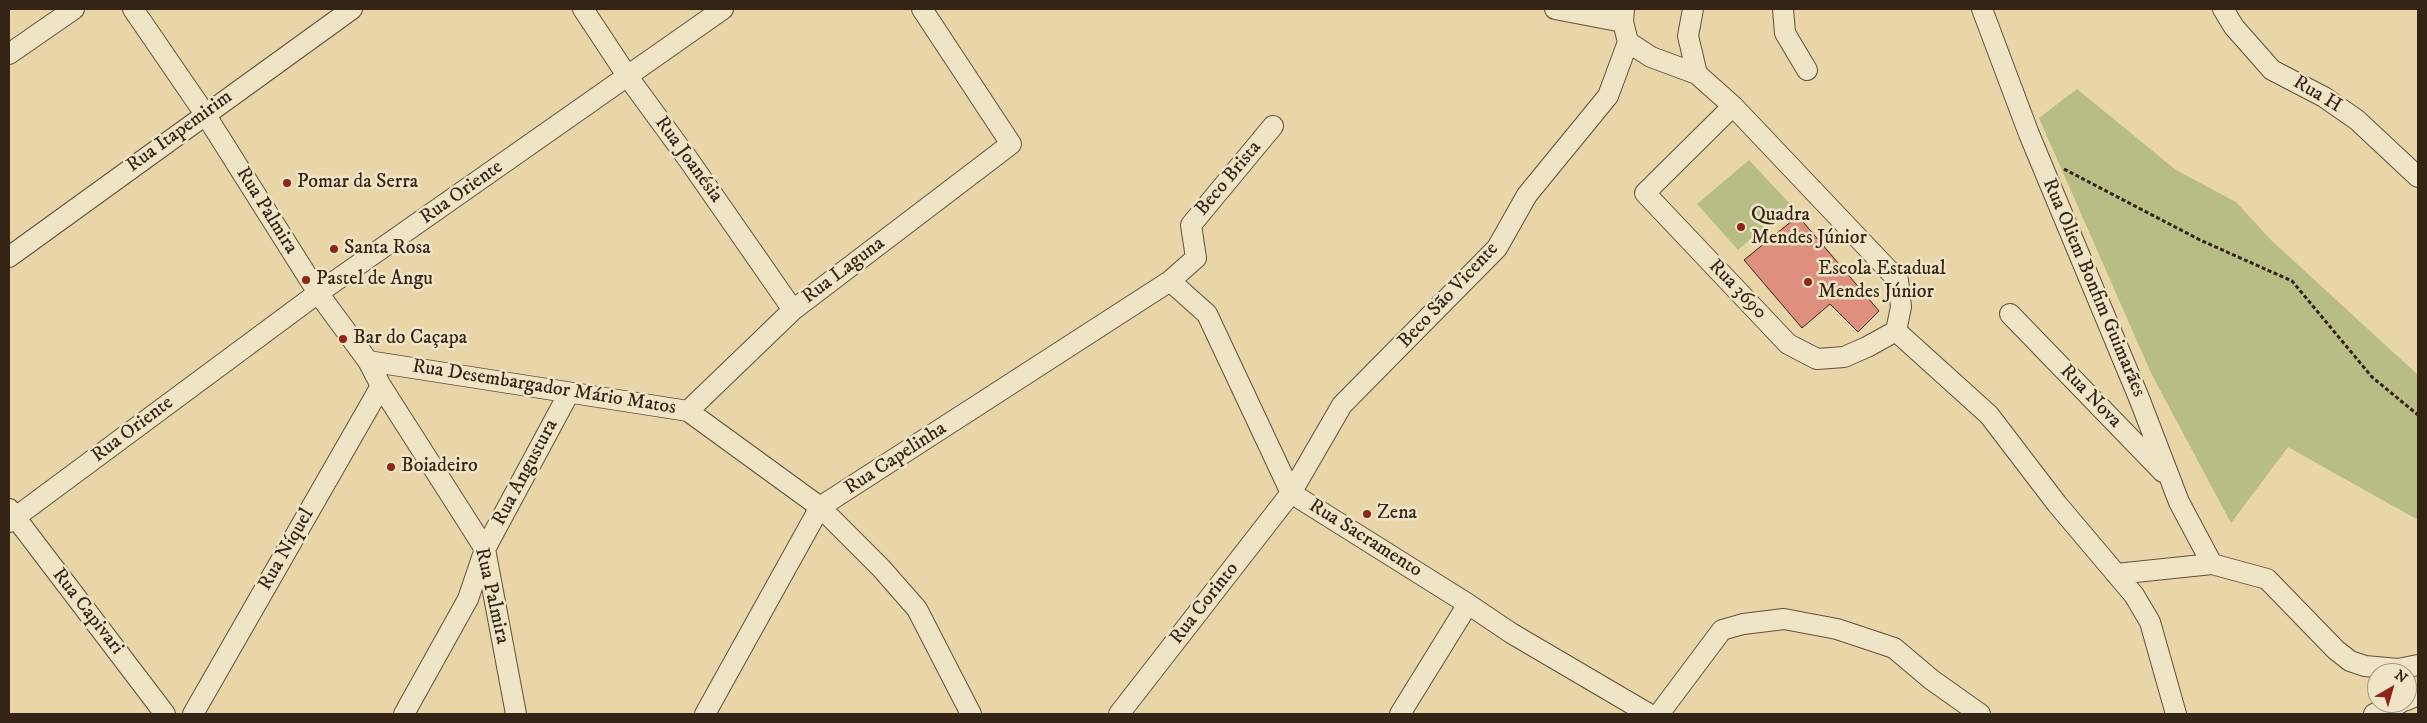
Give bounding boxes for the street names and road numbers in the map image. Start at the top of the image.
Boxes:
street label: Rua H [2288,71,2346,119]
street label: Rua Itapemirim [123,86,237,178]
street label: Rua Joanésia [649,112,727,208]
street label: Beco Brista [1191,137,1267,221]
street label: Rua Oriente [416,156,508,230]
street label: Rua Palmira [230,163,302,259]
street label: Rua Oliem Bonfim Guimarães [2036,175,2150,401]
street label: Rua Laguna [798,232,890,310]
street label: Beco São Vicente [1394,238,1504,354]
street label: Rua 3690 [1703,255,1771,325]
street label: Rua Desembargador Mário Matos [410,355,678,421]
street label: Rua Nova [2054,360,2126,434]
street label: Rua Oriente [88,392,178,468]
street label: Rua Angustura [488,416,564,530]
street label: Rua Capelinha [841,417,951,501]
street label: Rua Sacramento [1304,495,1426,583]
street label: Rua Níquel [254,505,320,595]
street label: Rua Palmira [468,546,514,646]
street label: Rua Corinto [1165,558,1245,650]
street label: Rua Capivari [46,564,128,660]

